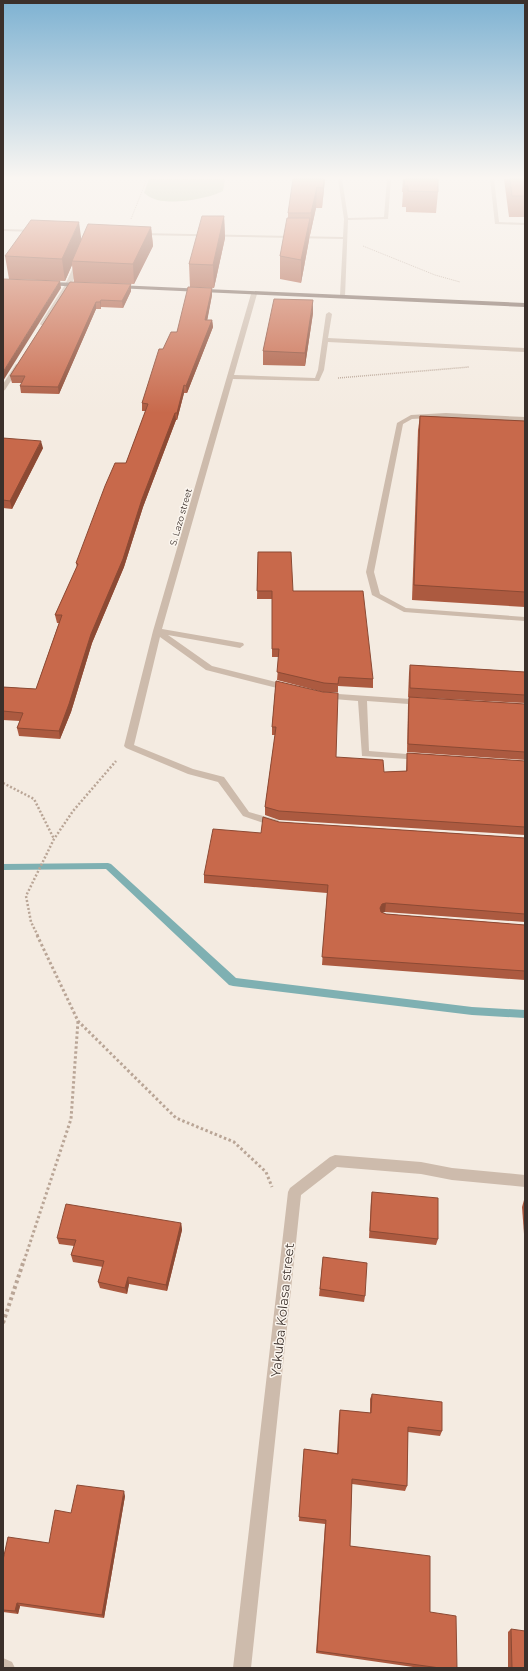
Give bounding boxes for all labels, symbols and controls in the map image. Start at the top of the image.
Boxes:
street label: S. Lazo street [167,487,194,547]
street label: Yakuba Kolasa street [267,1242,297,1378]

